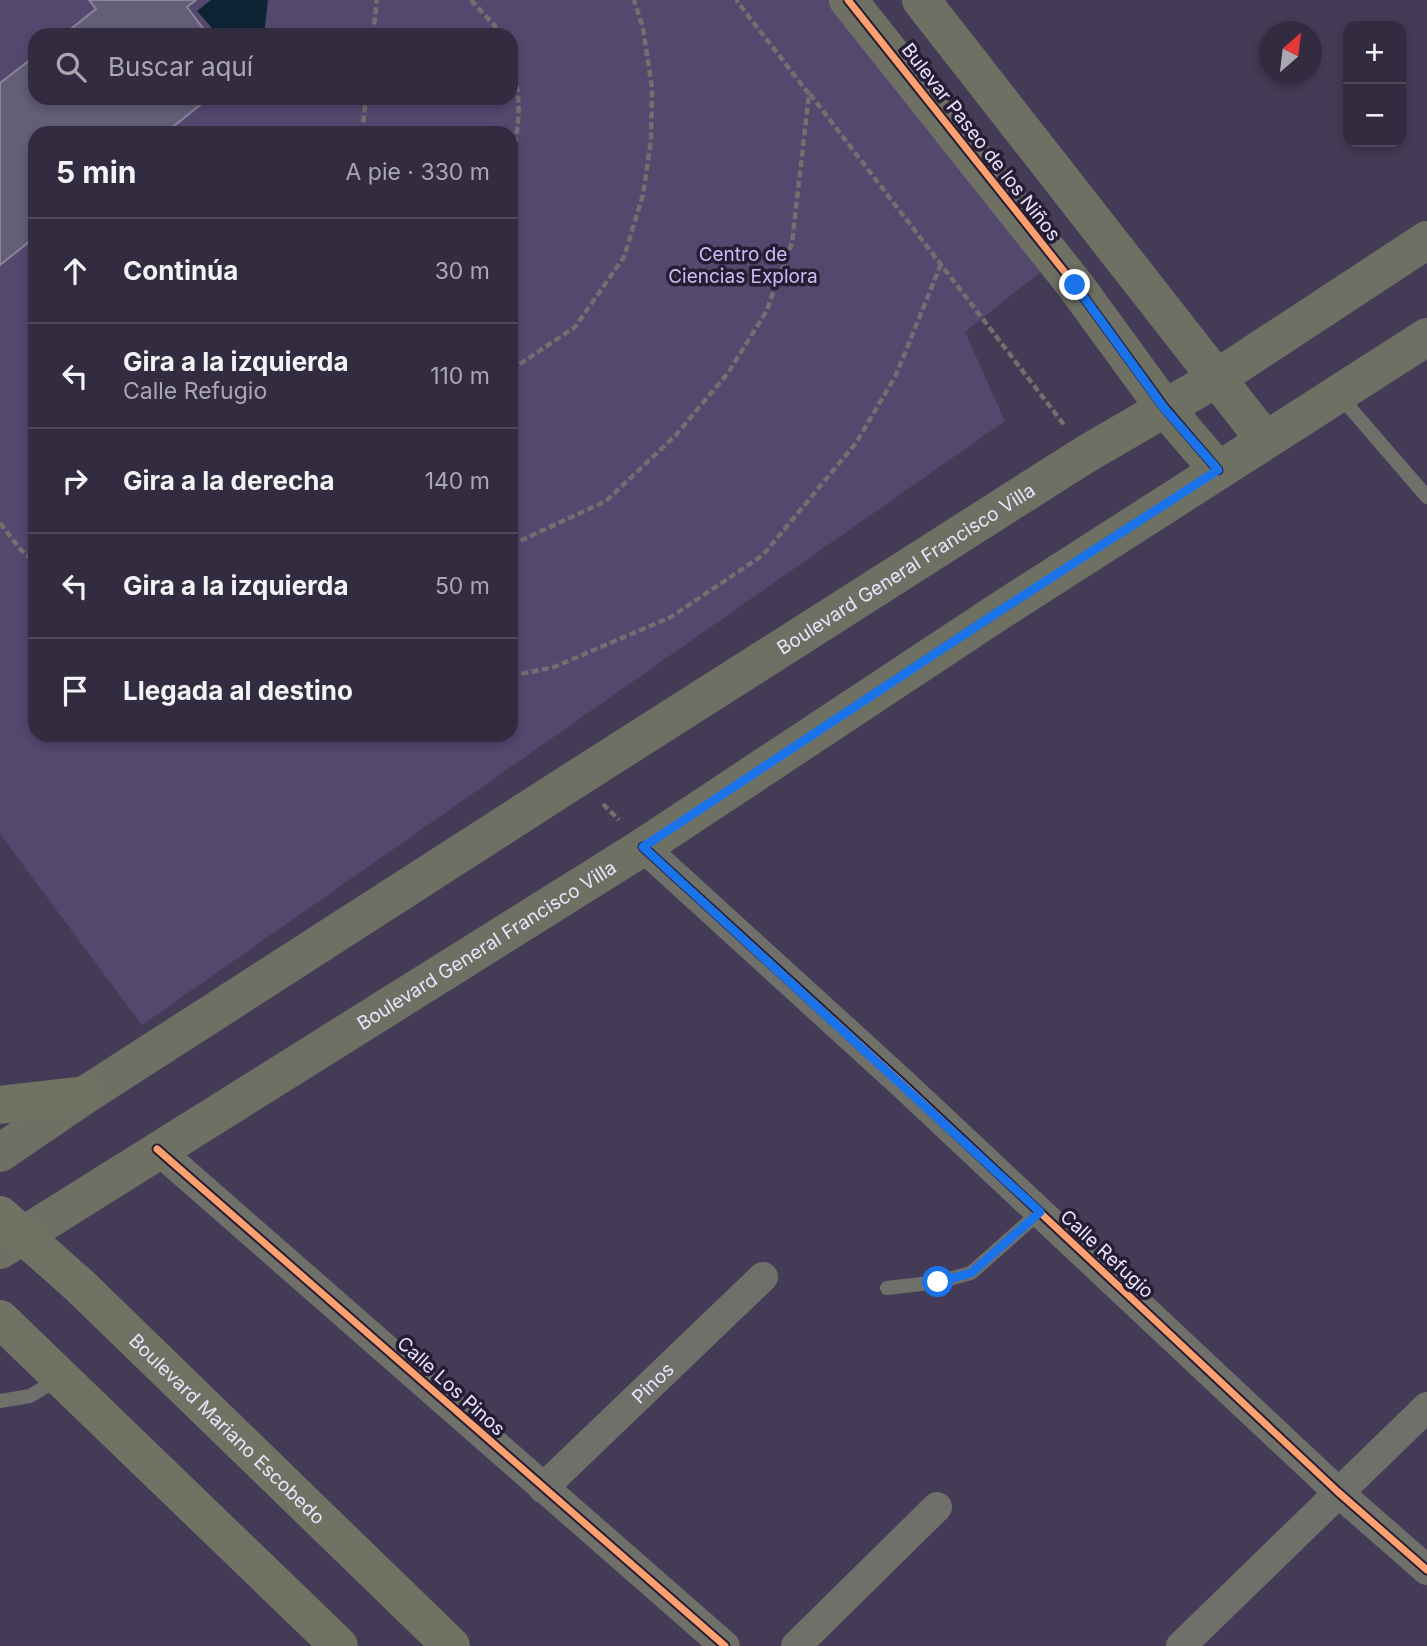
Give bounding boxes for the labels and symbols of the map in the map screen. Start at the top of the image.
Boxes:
north arrow [1259,21,1322,84]
street label: Bulevar Paseo de los Niños [897,39,1065,245]
park label: Centro de Ciencias Explora [668,243,818,288]
route end [1059,269,1090,300]
street label: Boulevard General Francisco Villa [773,478,1039,659]
street label: Boulevard General Francisco Villa [353,855,620,1035]
street label: Calle Refugio [1056,1205,1158,1303]
route start [922,1266,953,1297]
street label: Boulevard Mariano Escobedo [125,1329,330,1529]
street label: Calle Los Pinos [392,1332,510,1440]
street label: Pinos [627,1357,678,1408]

